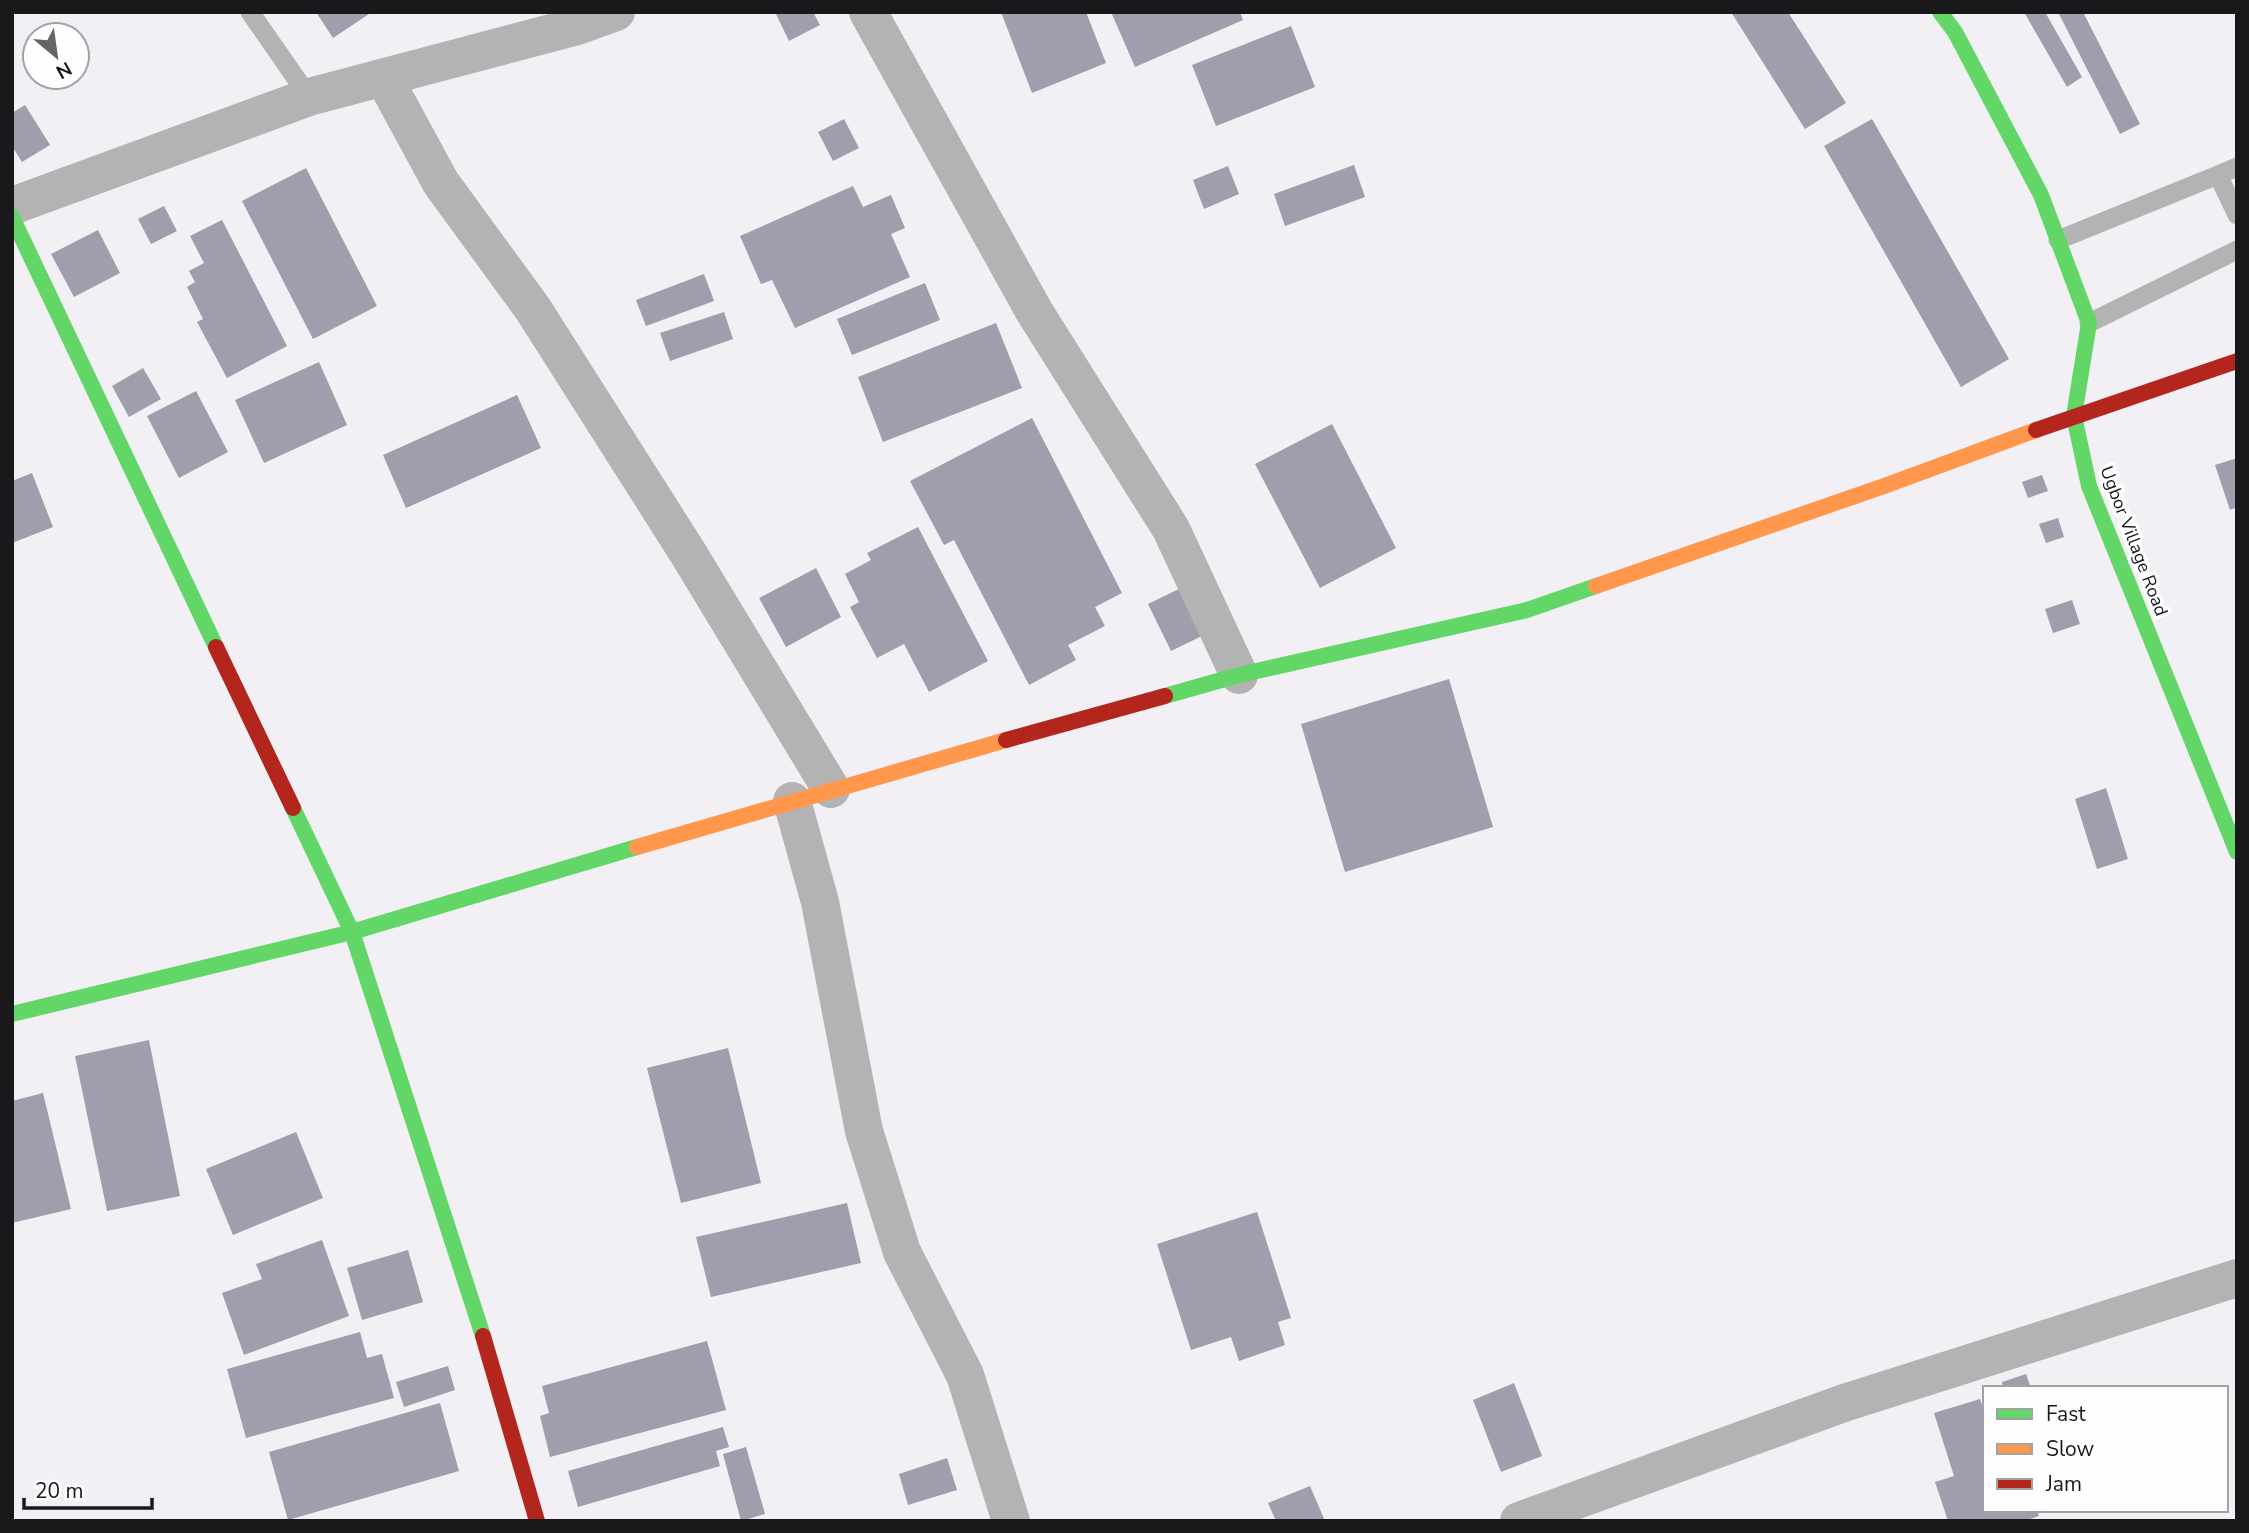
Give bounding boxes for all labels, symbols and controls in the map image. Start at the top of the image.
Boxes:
north arrow [21,21,91,91]
text: N [51,55,76,85]
street label: Ugbor Village Road [2094,463,2174,619]
legend [1983,1386,2228,1512]
text: Fast [2046,1400,2086,1428]
text: Slow [2046,1435,2095,1463]
scale bar [24,1466,152,1510]
text: Jam [2045,1470,2082,1498]
text: 20 m [35,1477,84,1505]

